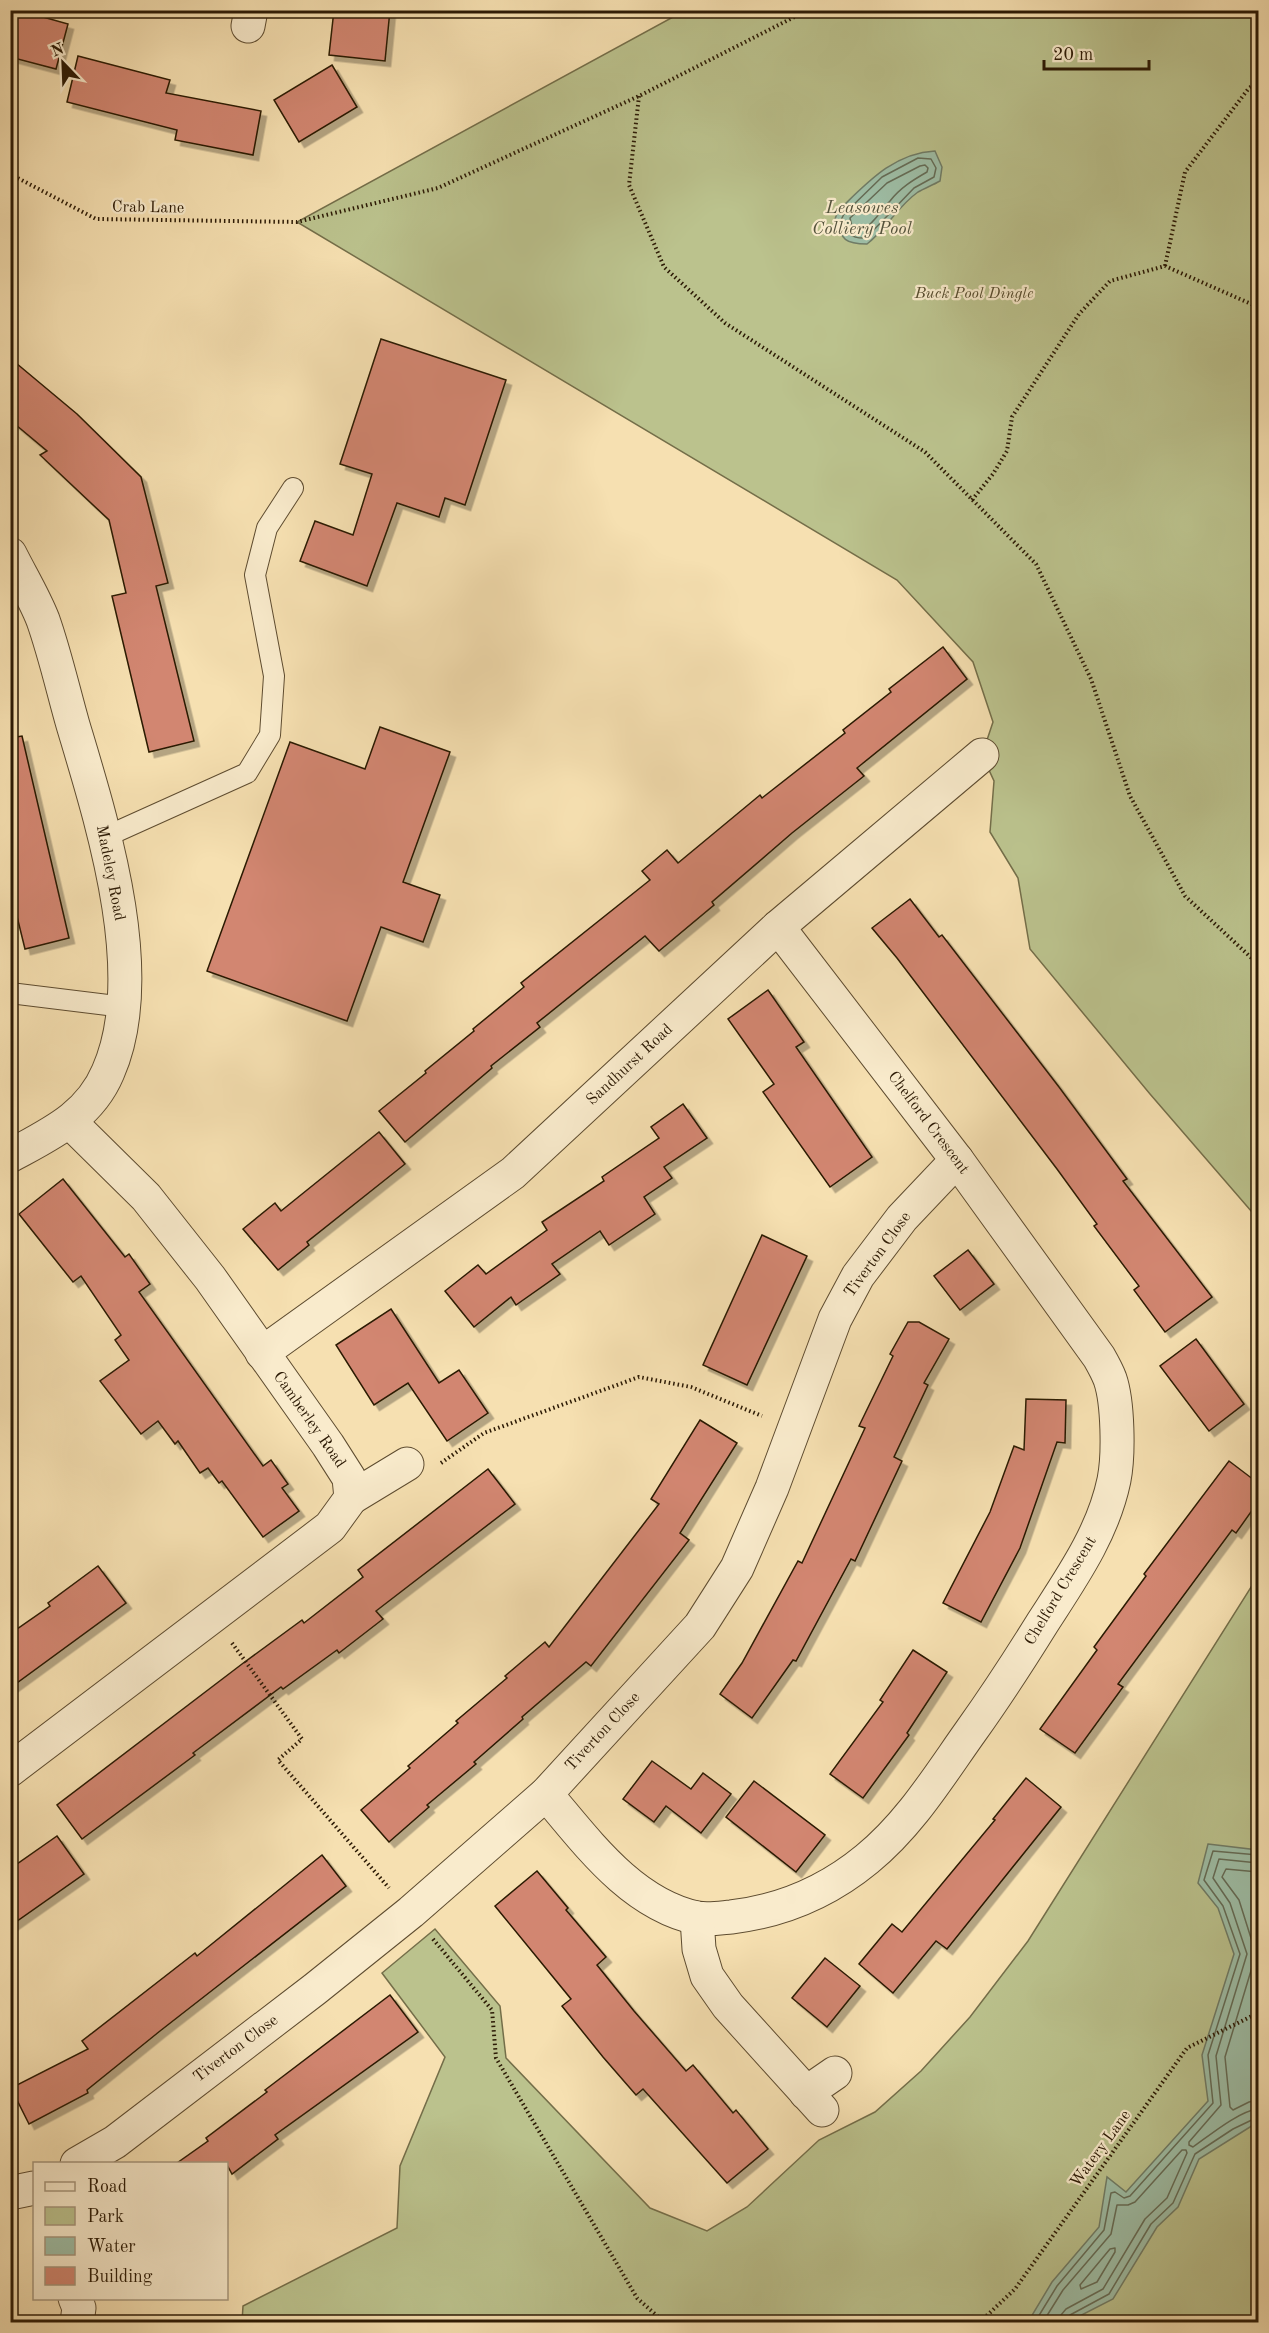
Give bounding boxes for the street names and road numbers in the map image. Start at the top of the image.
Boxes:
street label: Crab Lane [112,199,184,217]
street label: Madeley Road [93,824,127,922]
street label: Sandhurst Road [584,1021,676,1109]
street label: Chelford Crescent [884,1069,972,1178]
street label: Tiverton Close [842,1209,914,1301]
street label: Camberley Road [270,1369,348,1471]
street label: Chelford Crescent [1022,1533,1100,1648]
street label: Tiverton Close [563,1689,643,1775]
street label: Tiverton Close [191,2012,281,2086]
street label: Watery Lane [1068,2108,1134,2190]

